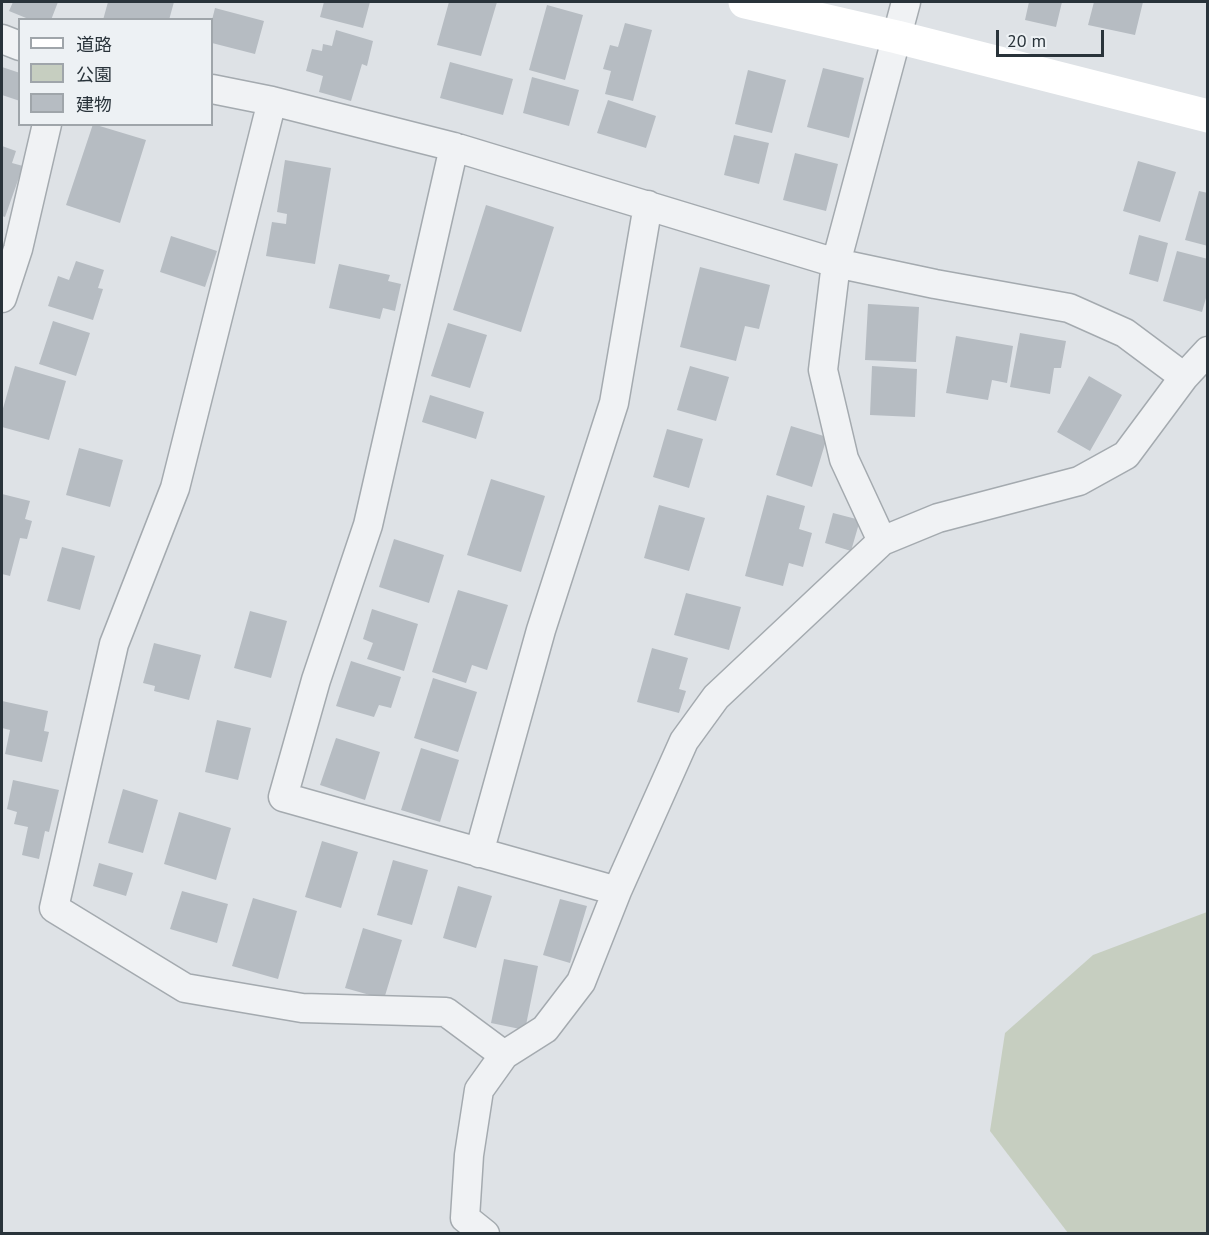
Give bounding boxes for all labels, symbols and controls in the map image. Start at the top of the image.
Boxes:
legend [18,18,213,126]
scale bar [999,18,1107,56]
text: 20 m [1007,29,1046,52]
text: 道路 [76,33,112,56]
text: 公園 [76,63,112,86]
text: 建物 [76,93,112,116]

